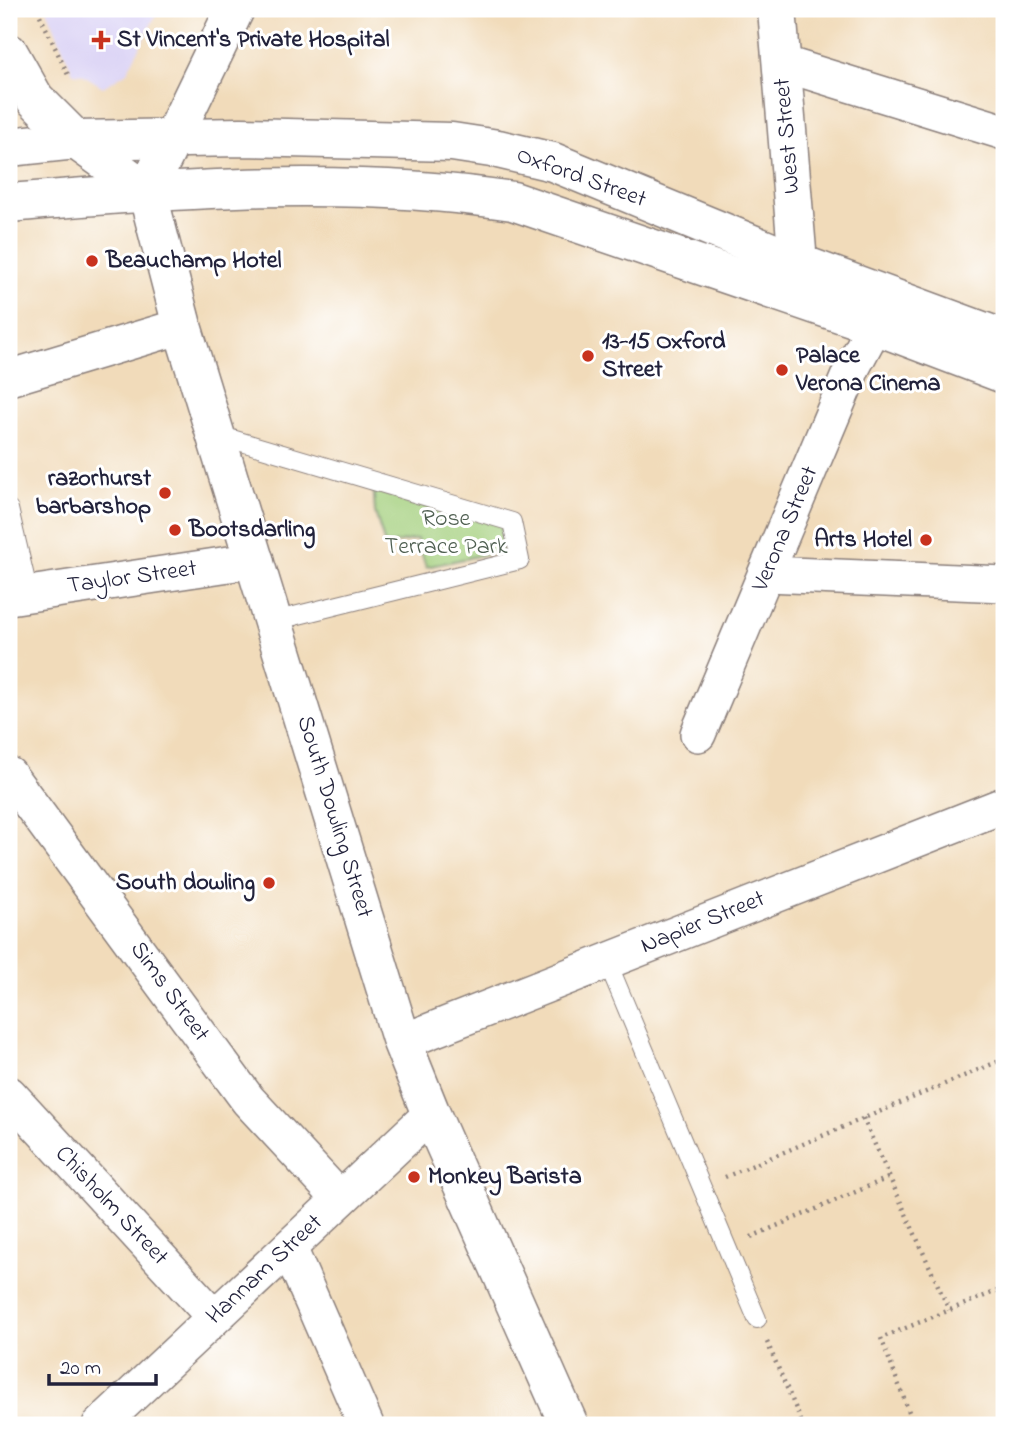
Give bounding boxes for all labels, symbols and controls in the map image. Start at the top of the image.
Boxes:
place label: St Vincent's Private Hospital [117,23,389,58]
marker: St Vincent's Private Hospital [91,30,111,50]
street label: West Street [766,77,810,195]
street label: Oxford Street [511,138,651,218]
place label: Beauchamp Hotel [105,244,282,279]
marker: Beauchamp Hotel [84,253,100,269]
place label: 13-15 Oxford Street [602,325,726,388]
place label: Palace Verona Cinema [795,339,940,402]
marker: 13-15 Oxford Street [580,348,596,364]
marker: Palace Verona Cinema [774,362,790,378]
street label: Verona Street [743,461,828,598]
place label: razorhurst barbarshop [36,462,152,525]
marker: razorhurst barbarshop [157,485,173,501]
park label: Rose Terrace Park [384,502,508,565]
place label: Bootsdarling [188,513,315,549]
marker: Bootsdarling [167,522,183,538]
place label: Arts Hotel [814,523,912,558]
marker: Arts Hotel [918,532,934,548]
street label: Taylor Street [65,552,199,605]
street label: South Dowling Street [287,712,381,922]
place label: South dowling [116,866,255,902]
marker: South dowling [261,875,277,891]
street label: Napier Street [636,882,770,964]
street label: Sims Street [120,934,218,1050]
street label: Chisholm Street [46,1138,176,1274]
place label: Monkey Barista [428,1160,582,1196]
marker: Monkey Barista [406,1169,422,1185]
street label: Hannam Street [199,1207,331,1333]
scale bar [49,1343,156,1387]
text: 20 m [60,1354,101,1384]

